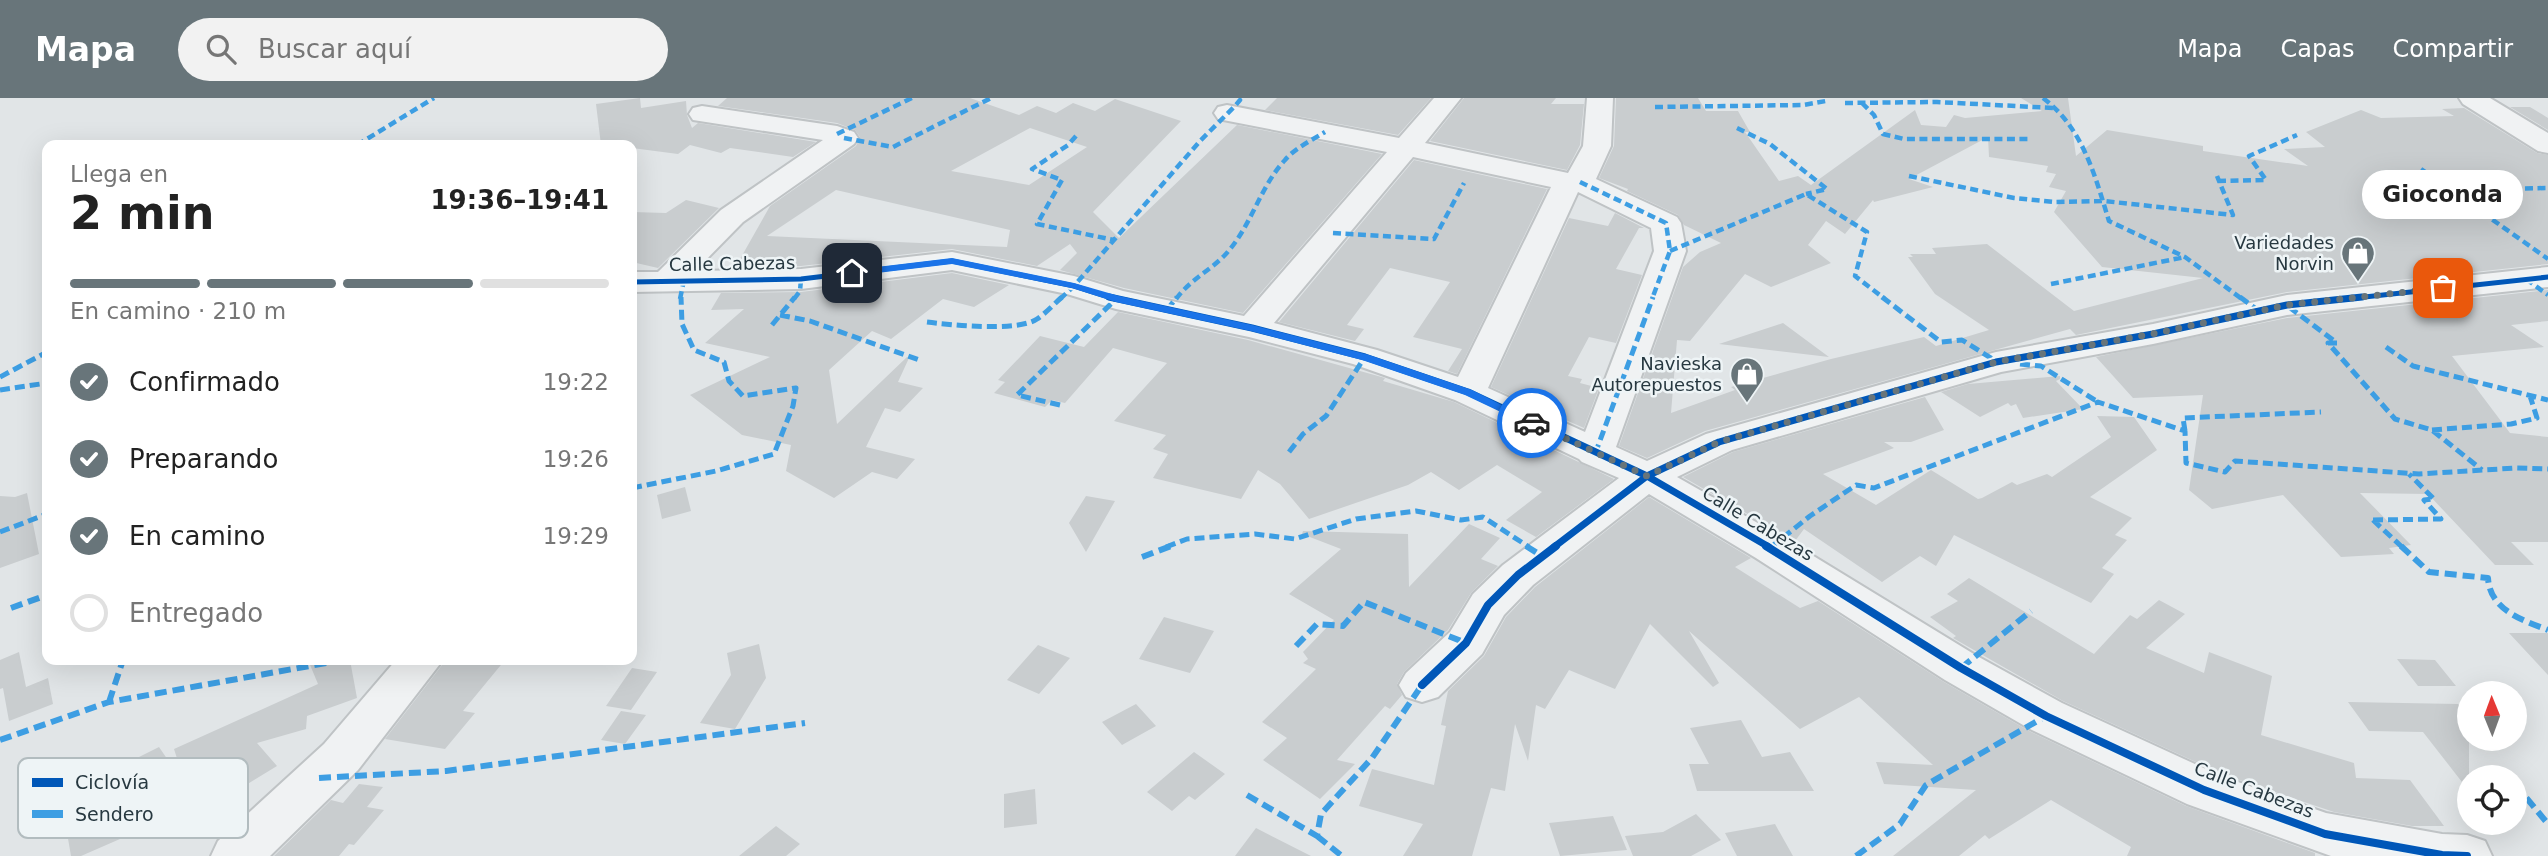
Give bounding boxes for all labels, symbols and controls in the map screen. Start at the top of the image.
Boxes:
search box [178,18,668,81]
text: Mapa [35,30,136,69]
icon: search [202,30,240,68]
text: Buscar aquí [258,34,411,64]
text: Mapa [2177,35,2243,63]
text: Capas [2281,35,2354,63]
text: Compartir [2392,35,2513,63]
text: Llega en [70,161,168,187]
callout: Gioconda [2362,169,2524,218]
text: Gioconda [2382,181,2503,207]
text: 19:36–19:41 [430,185,609,215]
text: 2 min [70,186,214,240]
place label: Variedades Norvin [2234,232,2334,274]
shop icon: Variedades Norvin [2339,234,2377,283]
pin [822,243,882,303]
street label: Calle Cabezas [669,252,795,275]
icon: home [833,254,871,292]
pin [2413,258,2473,318]
icon: bag [2424,269,2462,307]
text: En camino · 210 m [70,298,286,324]
place label: Navieska Autorepuestos [1591,353,1722,395]
shop icon: Navieska Autorepuestos [1728,355,1766,404]
icon: check [70,363,108,401]
text: Confirmado [129,367,280,397]
text: 19:22 [543,369,609,395]
courier [1497,388,1567,458]
icon: car [1513,404,1551,442]
icon: check [70,440,108,478]
text: Preparando [129,444,278,474]
text: 19:26 [543,446,609,472]
street label: Calle Cabezas [1699,482,1818,565]
icon: check [70,517,108,555]
text: En camino [129,521,265,551]
text: 19:29 [543,523,609,549]
text: Entregado [129,598,263,628]
north arrow [2457,681,2527,751]
map controls [2457,681,2527,835]
street label: Calle Cabezas [2191,757,2317,822]
legend [18,758,248,838]
button: locate [2457,765,2527,835]
text: Ciclovía [75,771,149,793]
text: Sendero [75,803,154,825]

